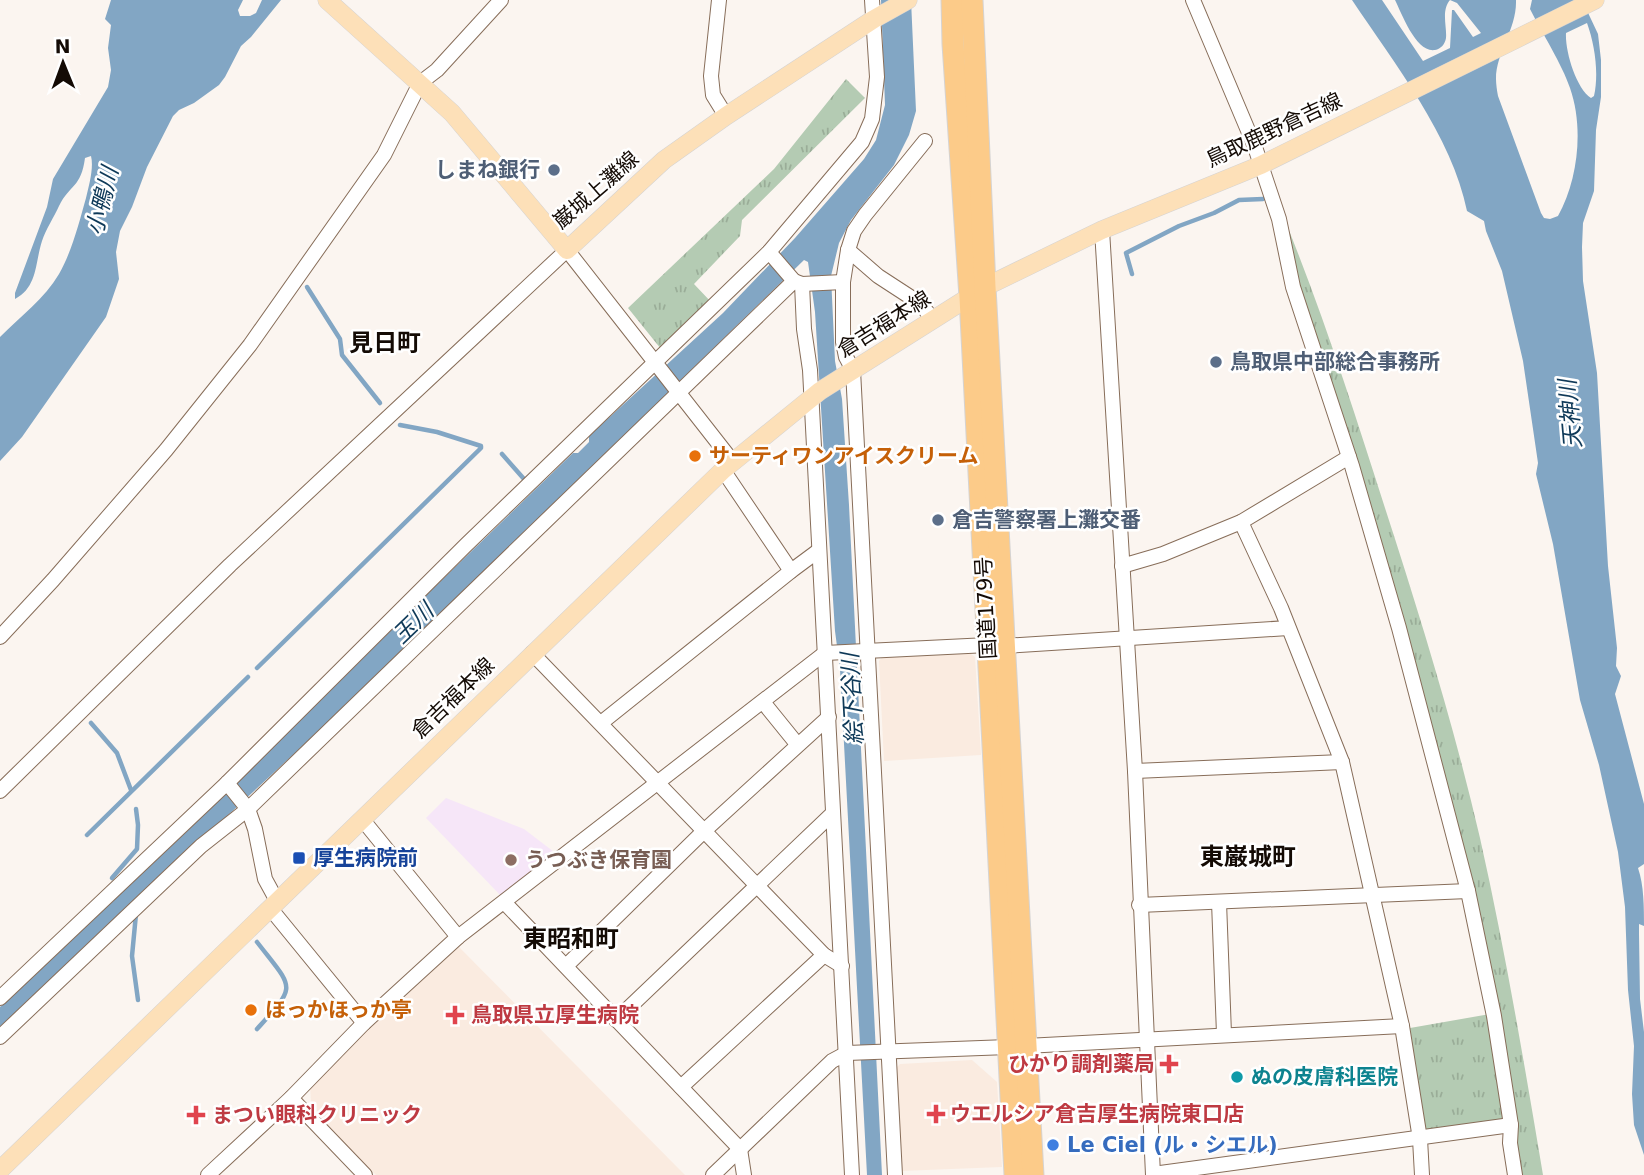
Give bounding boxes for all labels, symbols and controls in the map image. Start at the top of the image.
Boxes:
north arrow [28,28,98,98]
text: N [55,35,71,57]
street label: 鳥取鹿野倉吉線 [1202,88,1346,172]
street label: 巌城上灘線 [549,147,643,233]
place label: しまね銀行 [435,158,540,182]
water label: 小鴨川 [81,161,124,238]
marker: しまね銀行 [546,162,562,178]
street label: 倉吉福本線 [833,286,935,362]
district label: 見日町 [349,329,421,357]
place label: 鳥取県中部総合事務所 [1230,350,1440,374]
marker: 鳥取県中部総合事務所 [1208,354,1224,370]
water label: 天神川 [1554,376,1586,450]
place label: サーティワンアイスクリーム [709,444,978,468]
marker: サーティワンアイスクリーム [687,448,703,464]
place label: 倉吉警察署上灘交番 [952,508,1141,532]
marker: 倉吉警察署上灘交番 [930,512,946,528]
street label: 国道179号 [971,556,1001,660]
water label: 玉川 [387,596,441,648]
water label: 絵下谷川 [836,649,867,746]
street label: 倉吉福本線 [407,653,499,743]
district label: 東巌城町 [1200,843,1296,871]
place label: 厚生病院前 [313,846,418,870]
place label: うつぶき保育園 [525,848,672,872]
marker: 厚生病院前 [291,850,307,866]
marker: うつぶき保育園 [503,852,519,868]
district label: 東昭和町 [523,925,619,953]
place label: ほっかほっか亭 [265,998,412,1022]
marker: ほっかほっか亭 [243,1002,259,1018]
place label: 鳥取県立厚生病院 [471,1003,639,1027]
marker: 鳥取県立厚生病院 [445,1005,465,1025]
place label: ひかり調剤薬局 [1008,1052,1155,1076]
marker: ひかり調剤薬局 [1161,1056,1177,1072]
place label: ぬの皮膚科医院 [1251,1065,1398,1089]
marker: ぬの皮膚科医院 [1229,1069,1245,1085]
place label: ウエルシア倉吉厚生病院東口店 [950,1102,1244,1126]
place label: まつい眼科クリニック [212,1103,422,1127]
marker: まつい眼科クリニック [186,1105,206,1125]
marker: ウエルシア倉吉厚生病院東口店 [928,1106,944,1122]
place label: Le Ciel (ル・シエル) [1067,1133,1278,1157]
marker: Le Ciel (ル・シエル) [1045,1137,1061,1153]

